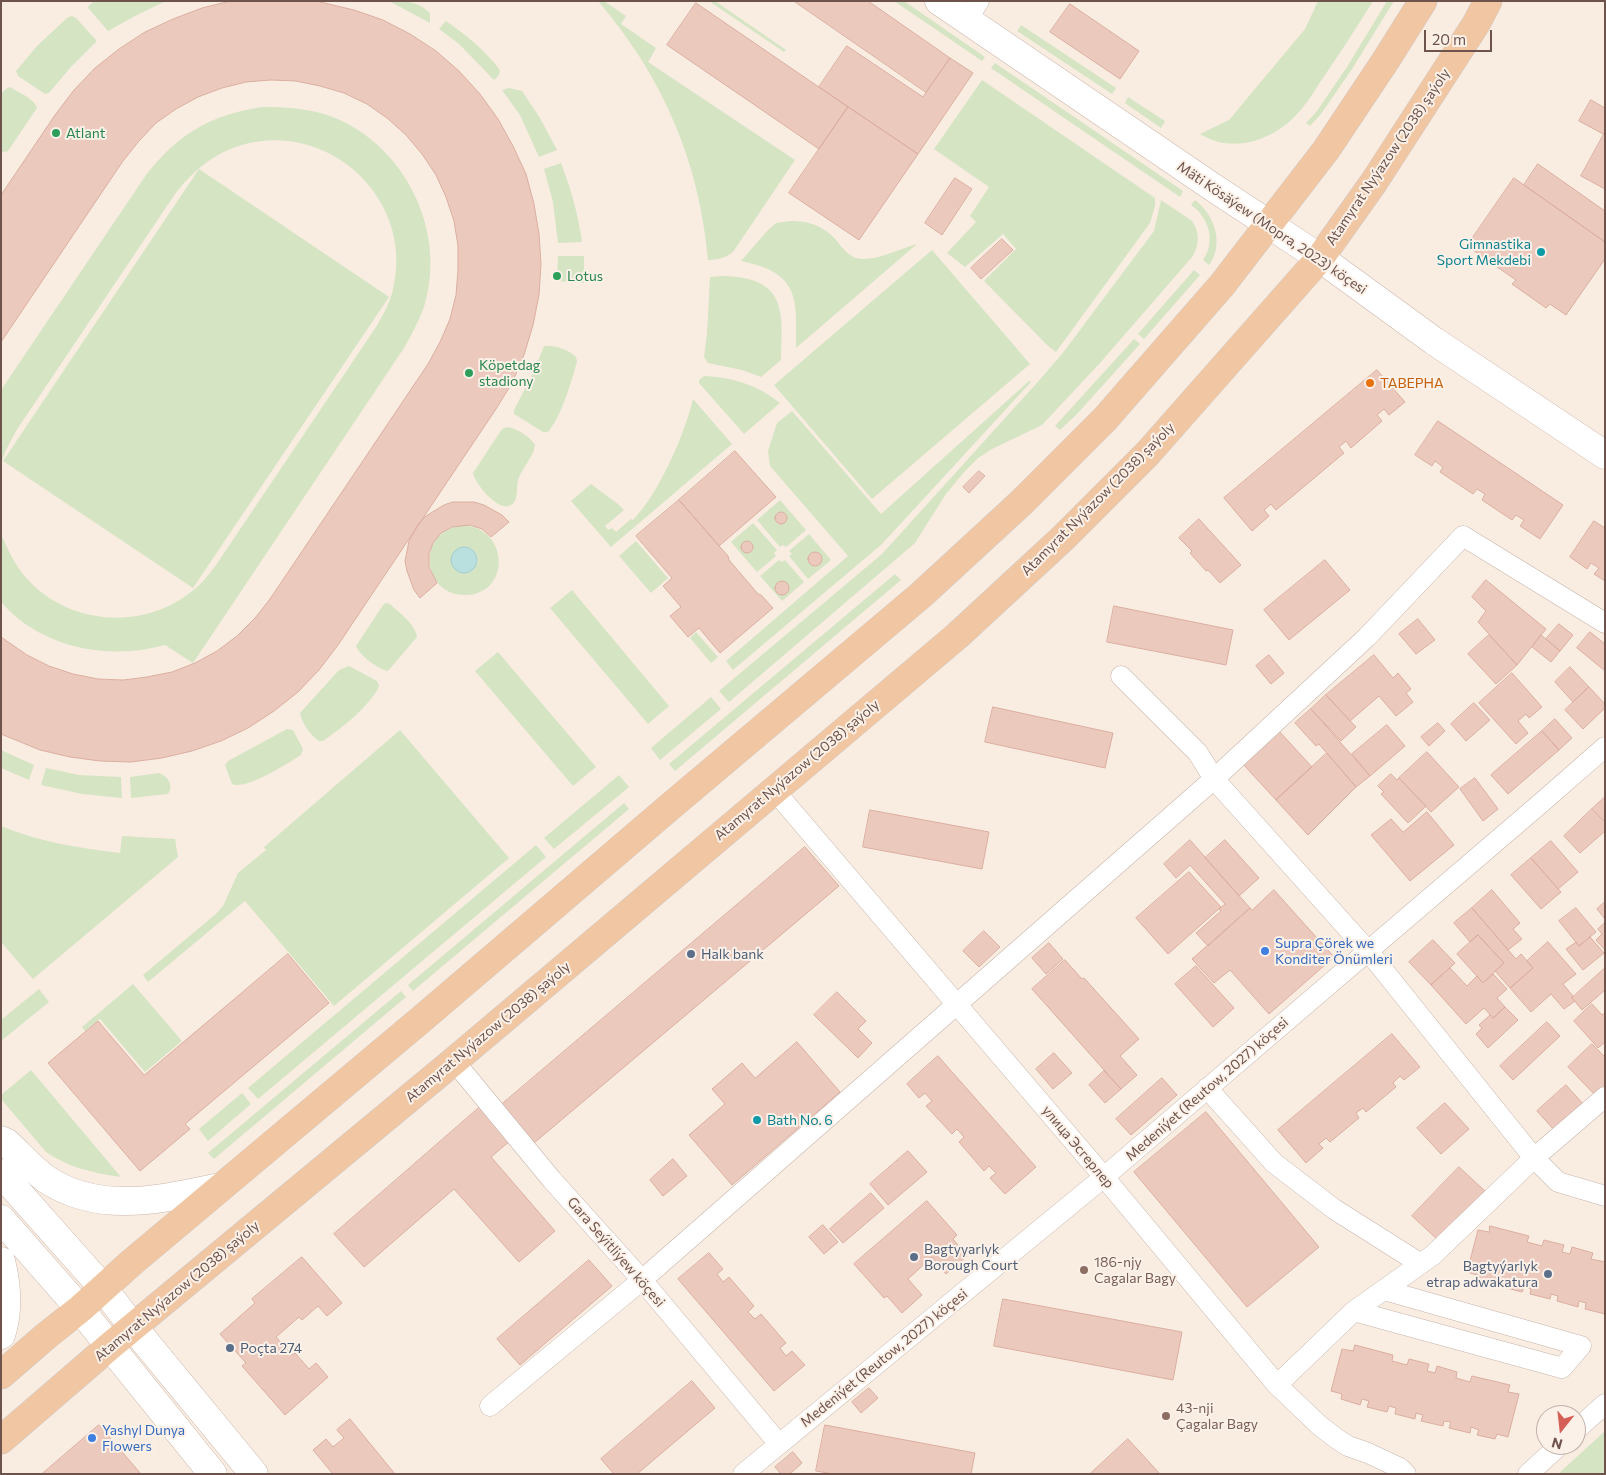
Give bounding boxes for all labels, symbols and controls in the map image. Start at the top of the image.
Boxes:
scale bar [1426,20,1494,52]
text: 20 m [1432,30,1466,48]
street label: Atamyrat Nyýazow (2038) şaýoly [1322,65,1454,249]
place label: Atlant [66,125,105,141]
marker: Atlant [50,127,62,139]
street label: Mäti Kösäýew (Mopra, 2023) köçesi [1174,158,1370,298]
place label: Gimnastika Sport Mekdebi [1437,236,1531,268]
marker: Gimnastika Sport Mekdebi [1535,246,1547,258]
place label: Lotus [567,268,603,284]
marker: Lotus [551,270,563,282]
place label: Köpetdag stadiony [479,357,540,390]
marker: Köpetdag stadiony [463,367,475,379]
place label: ТАВЕРНА [1380,375,1444,391]
marker: ТАВЕРНА [1364,377,1376,389]
street label: Atamyrat Nyýazow (2038) şaýoly [1018,419,1178,579]
street label: Atamyrat Nyýazow (2038) şaýoly [711,696,883,844]
place label: Supra Çörek we Konditer Önümleri [1275,935,1393,968]
marker: Supra Çörek we Konditer Önümleri [1259,945,1271,957]
place label: Halk bank [701,946,764,962]
marker: Halk bank [685,948,697,960]
street label: Atamyrat Nyýazow (2038) şaýoly [402,958,574,1106]
street label: Medeniýet (Reutow, 2027) köçesi [1122,1014,1292,1164]
street label: улица Эсгерлер [1039,1102,1117,1192]
place label: Bath No. 6 [767,1112,833,1128]
marker: Bath No. 6 [751,1114,763,1126]
street label: Gara Seýitliýew köçesi [564,1194,668,1310]
street label: Atamyrat Nyýazow (2038) şaýoly [91,1217,263,1365]
place label: Bagtyyarlyk Borough Court [924,1241,1018,1274]
marker: Bagtyyarlyk Borough Court [908,1251,920,1263]
place label: 186-njy Cagalar Bagy [1094,1254,1176,1286]
place label: Bagtyýarlyk etrap adwakatura [1426,1258,1538,1290]
marker: 186-njy Cagalar Bagy [1078,1264,1090,1276]
marker: Bagtyýarlyk etrap adwakatura [1542,1268,1554,1280]
street label: Medeniýet (Reutow, 2027) köçesi [797,1285,971,1431]
place label: Poçta 274 [240,1340,302,1356]
marker: Poçta 274 [224,1342,236,1354]
place label: 43-nji Çagalar Bagy [1176,1400,1258,1432]
north arrow [1536,1405,1586,1455]
marker: 43-nji Çagalar Bagy [1160,1410,1172,1422]
place label: Yashyl Dunya Flowers [102,1422,185,1454]
marker: Yashyl Dunya Flowers [86,1432,98,1444]
text: N [1550,1434,1564,1454]

